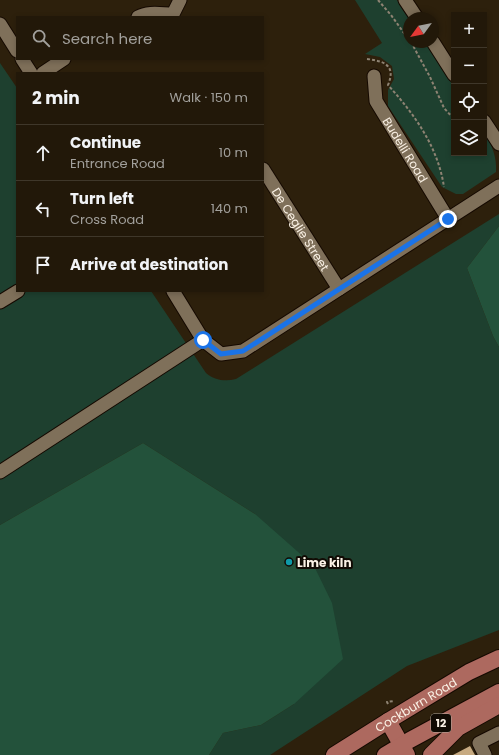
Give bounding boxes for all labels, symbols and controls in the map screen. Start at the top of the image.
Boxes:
north arrow [403,12,439,48]
map controls [451,12,487,156]
button: + [451,12,487,48]
search box [16,16,264,60]
icon: search [30,27,52,49]
text: Search here [62,28,152,49]
button: − [451,48,487,84]
button: locate [451,84,487,120]
text: 2 min [32,86,80,110]
text: Walk · 150 m [170,88,248,107]
street label: Budelli Road [379,114,432,186]
button: layers [451,120,487,156]
text: Continue [70,132,141,153]
icon: ahead [32,142,54,164]
text: 10 m [219,143,248,162]
text: Entrance Road [70,154,165,173]
street label: De Ceglie Street [268,184,334,274]
text: Turn left [70,188,134,209]
icon: left [32,198,54,220]
text: 140 m [211,199,248,218]
text: Cross Road [70,210,144,229]
route end [439,210,457,228]
icon: arrive [32,254,54,276]
text: Arrive at destination [70,254,228,275]
route start [194,331,212,349]
place label: Lime kiln [297,554,352,571]
marker: Lime kiln [284,557,294,567]
street label: Cockburn Road [371,673,460,736]
road number: 12 [431,714,451,732]

